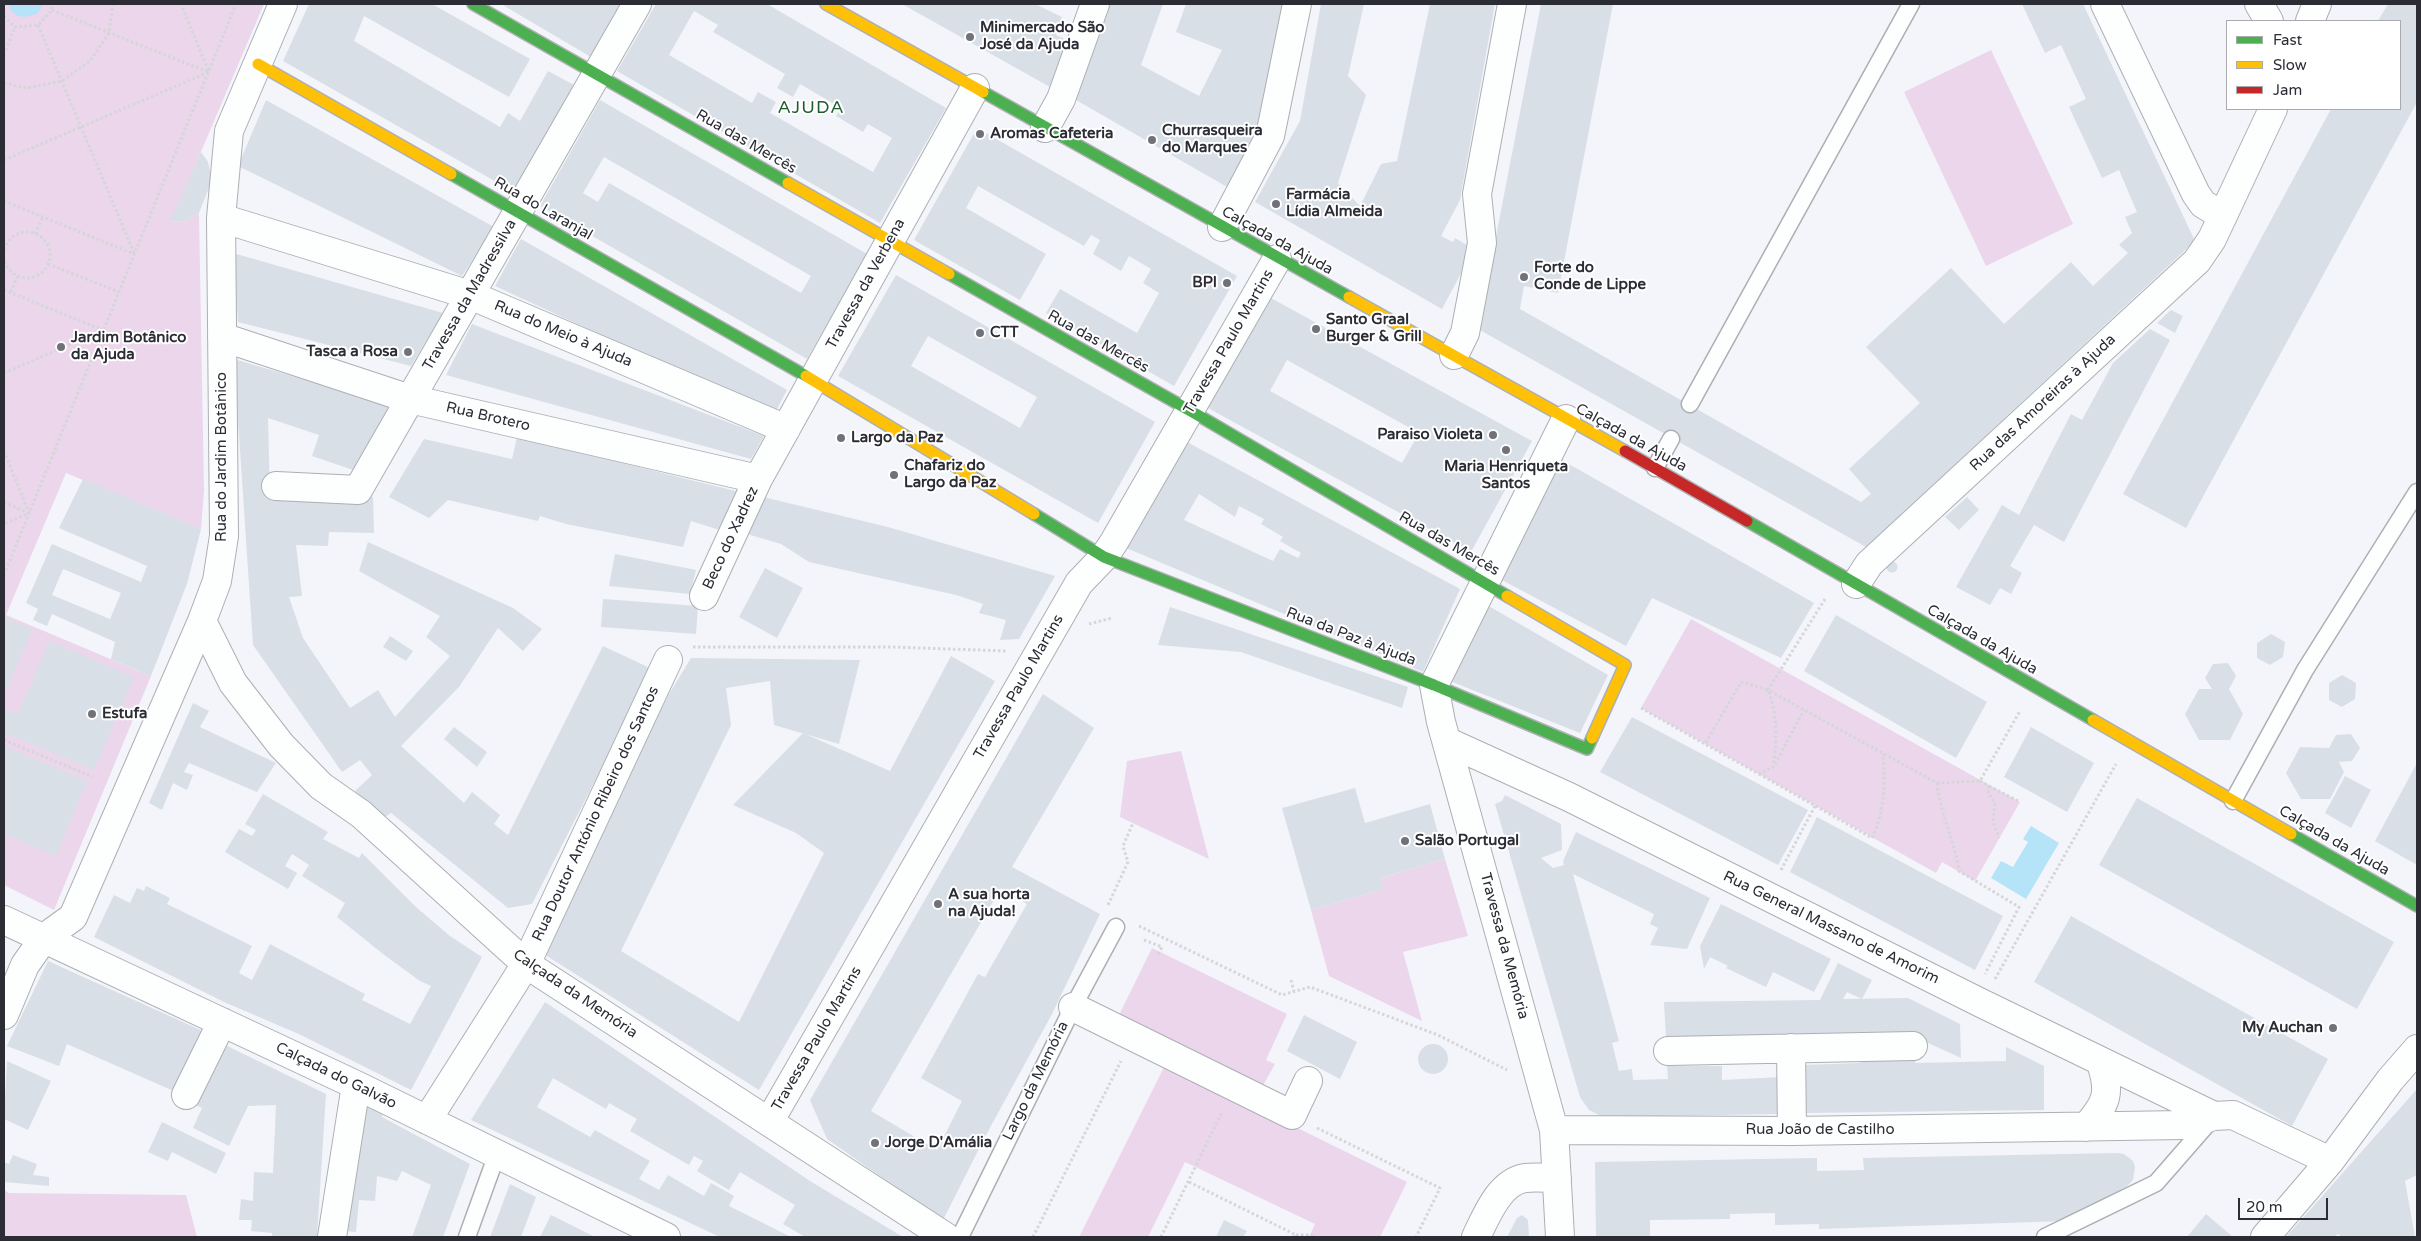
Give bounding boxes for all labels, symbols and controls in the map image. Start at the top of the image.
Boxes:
place label: Minimercado São José da Ajuda [980,19,1104,54]
legend [2226,20,2401,110]
marker: Minimercado São José da Ajuda [964,31,976,43]
text: Fast [2273,31,2302,49]
text: Slow [2273,56,2307,74]
text: Jam [2273,81,2302,99]
district label: AJUDA [777,97,845,119]
street label: Rua das Mercês [693,106,799,178]
place label: Churrasqueira do Marques [1162,122,1263,157]
place label: Aromas Cafeteria [990,125,1114,143]
marker: Aromas Cafeteria [974,128,986,140]
marker: Churrasqueira do Marques [1146,134,1158,146]
street label: Rua do Laranjal [490,173,596,245]
place label: Farmácia Lídia Almeida [1286,186,1383,221]
marker: Farmácia Lídia Almeida [1270,198,1282,210]
street label: Calçada da Ajuda [1218,203,1336,279]
street label: Travessa da Madressilva [419,216,521,374]
street label: Travessa da Verbena [823,216,909,352]
place label: Forte do Conde de Lippe [1534,259,1646,294]
street label: Travessa Paulo Martins [1180,267,1278,417]
marker: Forte do Conde de Lippe [1518,271,1530,283]
place label: BPI [1192,274,1217,292]
marker: BPI [1221,277,1233,289]
street label: Rua do Meio à Ajuda [491,297,635,371]
street label: Rua das Mercês [1044,307,1152,377]
place label: Santo Graal Burger & Grill [1326,311,1422,346]
marker: Santo Graal Burger & Grill [1310,323,1322,335]
place label: CTT [990,324,1019,342]
marker: CTT [974,327,986,339]
place label: Jardim Botânico da Ajuda [71,329,186,364]
street label: Rua das Amoreiras à Ajuda [1967,331,2119,475]
marker: Jardim Botânico da Ajuda [55,341,67,353]
place label: Tasca a Rosa [306,343,398,361]
marker: Tasca a Rosa [402,346,414,358]
street label: Rua do Jardim Botânico [213,372,231,542]
street label: Rua Brotero [444,399,532,435]
street label: Calçada da Ajuda [1572,400,1690,476]
place label: Paraiso Violeta [1377,426,1483,444]
place label: Largo da Paz [851,429,943,447]
marker: Paraiso Violeta [1487,429,1499,441]
marker: Largo da Paz [835,432,847,444]
marker: Maria Henriqueta Santos [1500,444,1512,456]
place label: Chafariz do Largo da Paz [904,457,996,492]
place label: Maria Henriqueta Santos [1444,458,1568,493]
marker: Chafariz do Largo da Paz [888,469,900,481]
street label: Beco do Xadrez [699,484,763,592]
street label: Rua das Mercês [1396,508,1502,580]
street label: Calçada da Ajuda [1924,601,2040,679]
street label: Rua da Paz à Ajuda [1284,604,1418,670]
street label: Travessa Paulo Martins [970,612,1068,762]
street label: Rua Doutor António Ribeiro dos Santos [529,684,663,944]
place label: Estufa [102,705,147,723]
marker: Estufa [86,708,98,720]
street label: Calçada da Ajuda [2276,802,2392,880]
place label: Salão Portugal [1415,832,1519,850]
marker: Salão Portugal [1399,835,1411,847]
street label: Rua General Massano de Amorim [1720,868,1942,988]
street label: Travessa da Memória [1476,871,1532,1021]
place label: A sua horta na Ajuda! [948,886,1030,921]
marker: A sua horta na Ajuda! [932,898,944,910]
street label: Calçada da Memória [509,946,641,1042]
street label: Travessa Paulo Martins [768,964,866,1114]
street label: Largo da Memória [999,1018,1073,1144]
place label: My Auchan [2242,1019,2323,1037]
marker: My Auchan [2327,1022,2339,1034]
street label: Calçada do Galvão [273,1039,399,1113]
street label: Rua João de Castilho [1745,1121,1895,1139]
place label: Jorge D'Amália [885,1134,992,1152]
marker: Jorge D'Amália [869,1137,881,1149]
scale bar [2241,1188,2331,1220]
text: 20 m [2246,1198,2283,1216]

